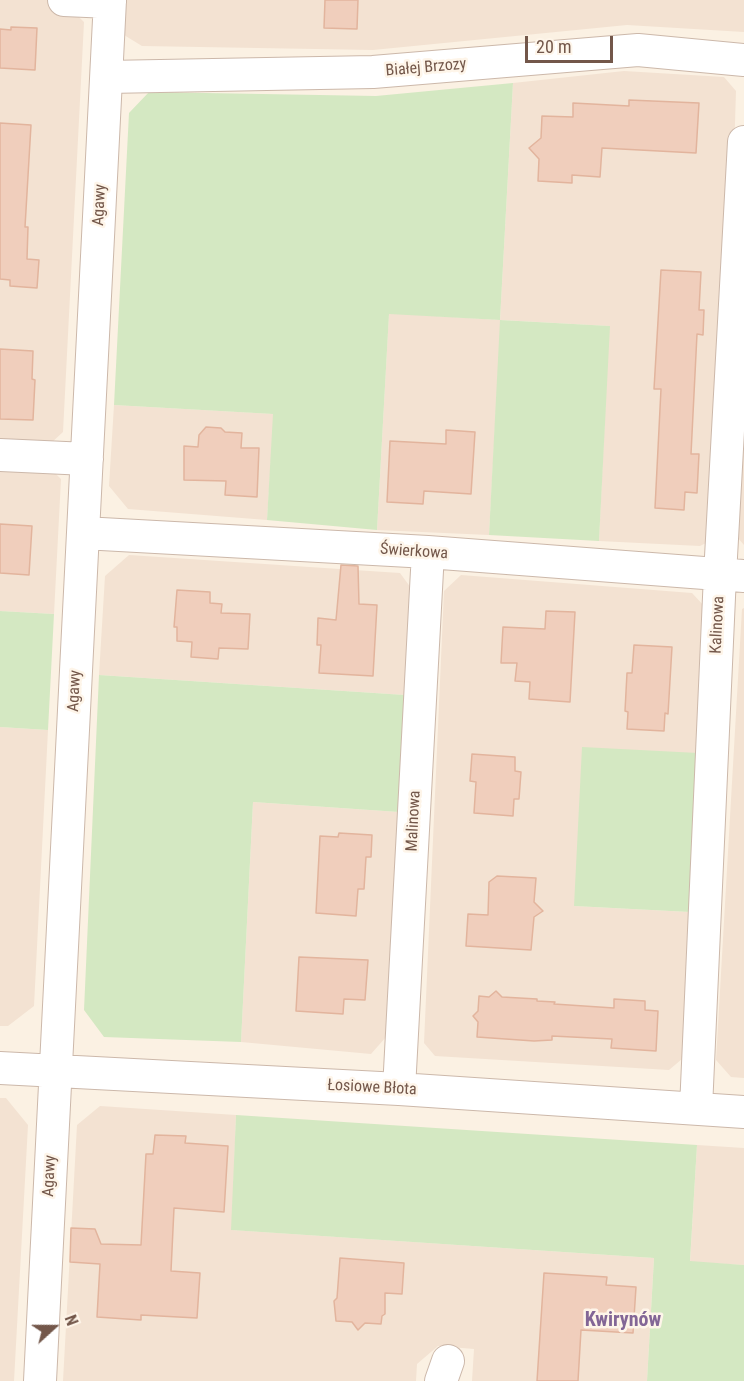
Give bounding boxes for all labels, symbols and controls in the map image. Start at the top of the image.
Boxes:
scale bar [528,24,616,62]
text: 20 m [536,36,571,57]
street label: Białej Brzozy [385,55,467,81]
street label: Agawy [89,184,111,226]
street label: Świerkowa [379,540,449,564]
street label: Kalinowa [707,596,729,654]
street label: Agawy [64,670,86,712]
street label: Malinowa [403,790,425,852]
street label: Łosiowe Błota [327,1076,417,1100]
street label: Agawy [39,1155,61,1197]
north arrow [24,1297,84,1357]
district label: Kwirynów [585,1309,661,1333]
text: N [61,1312,82,1328]

